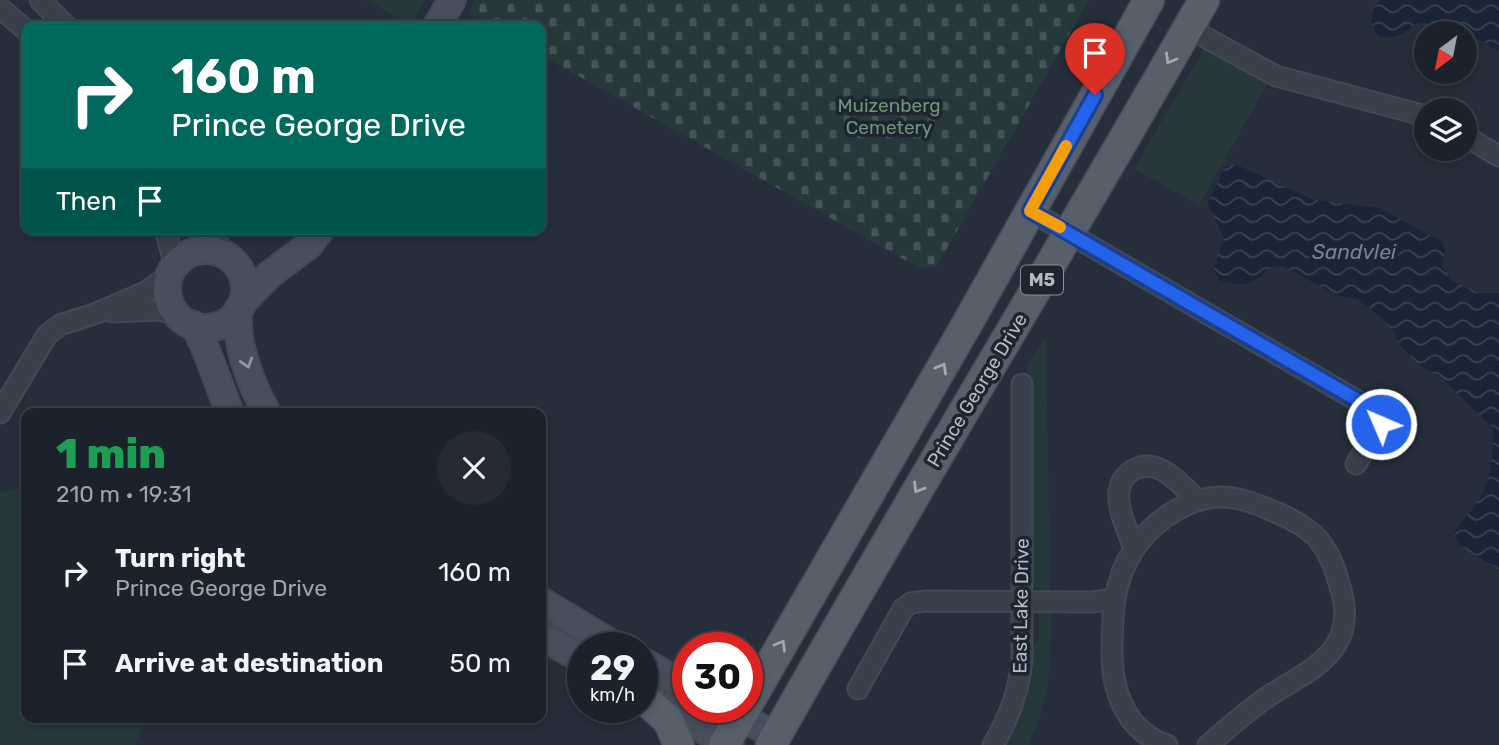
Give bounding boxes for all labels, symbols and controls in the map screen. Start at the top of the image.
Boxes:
north arrow [1414,21,1477,84]
map controls [1414,21,1477,161]
pin [1065,23,1125,95]
icon: arrive [1076,34,1114,72]
text: 160 m [171,47,316,105]
icon: right [56,49,147,140]
one-way arrow [1165,52,1178,65]
park label: Muizenberg Cemetery [837,94,941,139]
button: layers [1414,98,1477,161]
text: Prince George Drive [171,106,466,144]
icon: arrive [131,182,169,220]
text: Then [56,186,117,217]
water label: Sandvlei [1312,239,1397,264]
road number: M5 [1021,266,1063,294]
street label: Prince George Drive [922,309,1032,471]
one-way arrow [239,356,253,369]
one-way arrow [933,363,946,376]
position arrow [1344,387,1418,461]
text: 1 min [56,429,166,479]
button: close [437,431,511,505]
text: 210 m · 19:31 [56,480,192,508]
one-way arrow [914,480,927,493]
street label: East Lake Drive [1008,538,1034,674]
text: Turn right [115,543,245,574]
icon: right [56,554,94,592]
text: 160 m [438,557,511,588]
text: Prince George Drive [115,574,327,602]
speed limit sign: 30 [672,632,763,723]
one-way arrow [773,640,786,653]
icon: arrive [56,645,94,683]
text: 29 [590,647,635,689]
text: Arrive at destination [115,648,383,679]
text: 50 m [450,648,511,679]
text: km/h [590,684,635,706]

